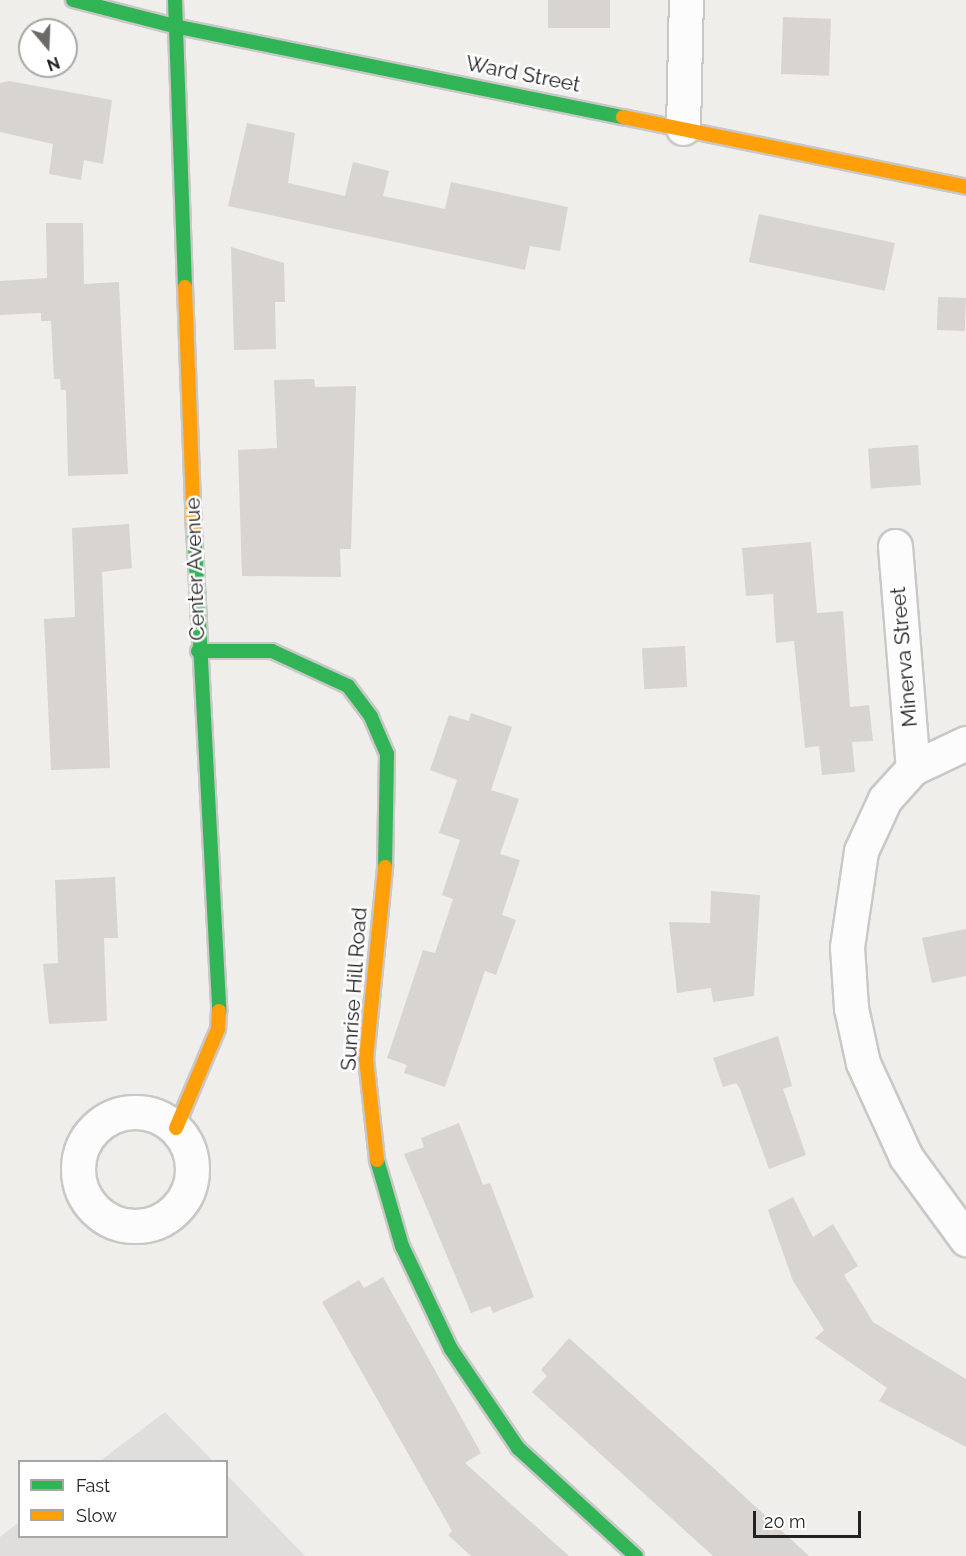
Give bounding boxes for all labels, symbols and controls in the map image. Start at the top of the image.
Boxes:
north arrow [18,18,78,78]
street label: Ward Street [464,51,582,97]
text: N [45,53,62,75]
street label: Center Avenue [180,496,210,642]
street label: Minerva Street [885,586,923,728]
street label: Sunrise Hill Road [336,906,372,1072]
legend [18,1460,228,1538]
text: Fast [76,1475,110,1496]
scale bar [756,1499,864,1537]
text: Slow [76,1505,117,1526]
text: 20 m [764,1511,806,1532]

